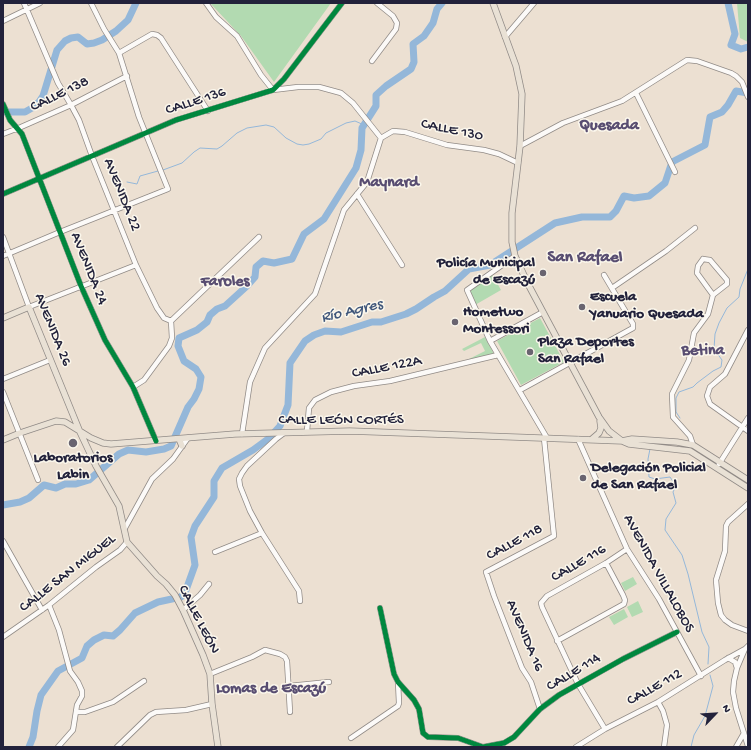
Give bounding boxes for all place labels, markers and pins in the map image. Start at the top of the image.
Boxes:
place label: Policía Municipal de Escazú [437,255,535,290]
marker: Policía Municipal de Escazú [538,268,548,278]
place label: Escuela Yanuario Quesada [590,289,704,324]
marker: Escuela Yanuario Quesada [577,302,587,312]
place label: Hometwo Montessori [463,304,530,339]
marker: Hometwo Montessori [450,317,460,327]
place label: Plaza Deportes San Rafael [538,334,634,369]
marker: Plaza Deportes San Rafael [525,347,535,357]
marker: Laboratorios Labin [67,437,79,449]
place label: Laboratorios Labin [34,450,112,485]
place label: Delegación Policial de San Rafael [591,460,706,495]
marker: Delegación Policial de San Rafael [578,473,588,483]

